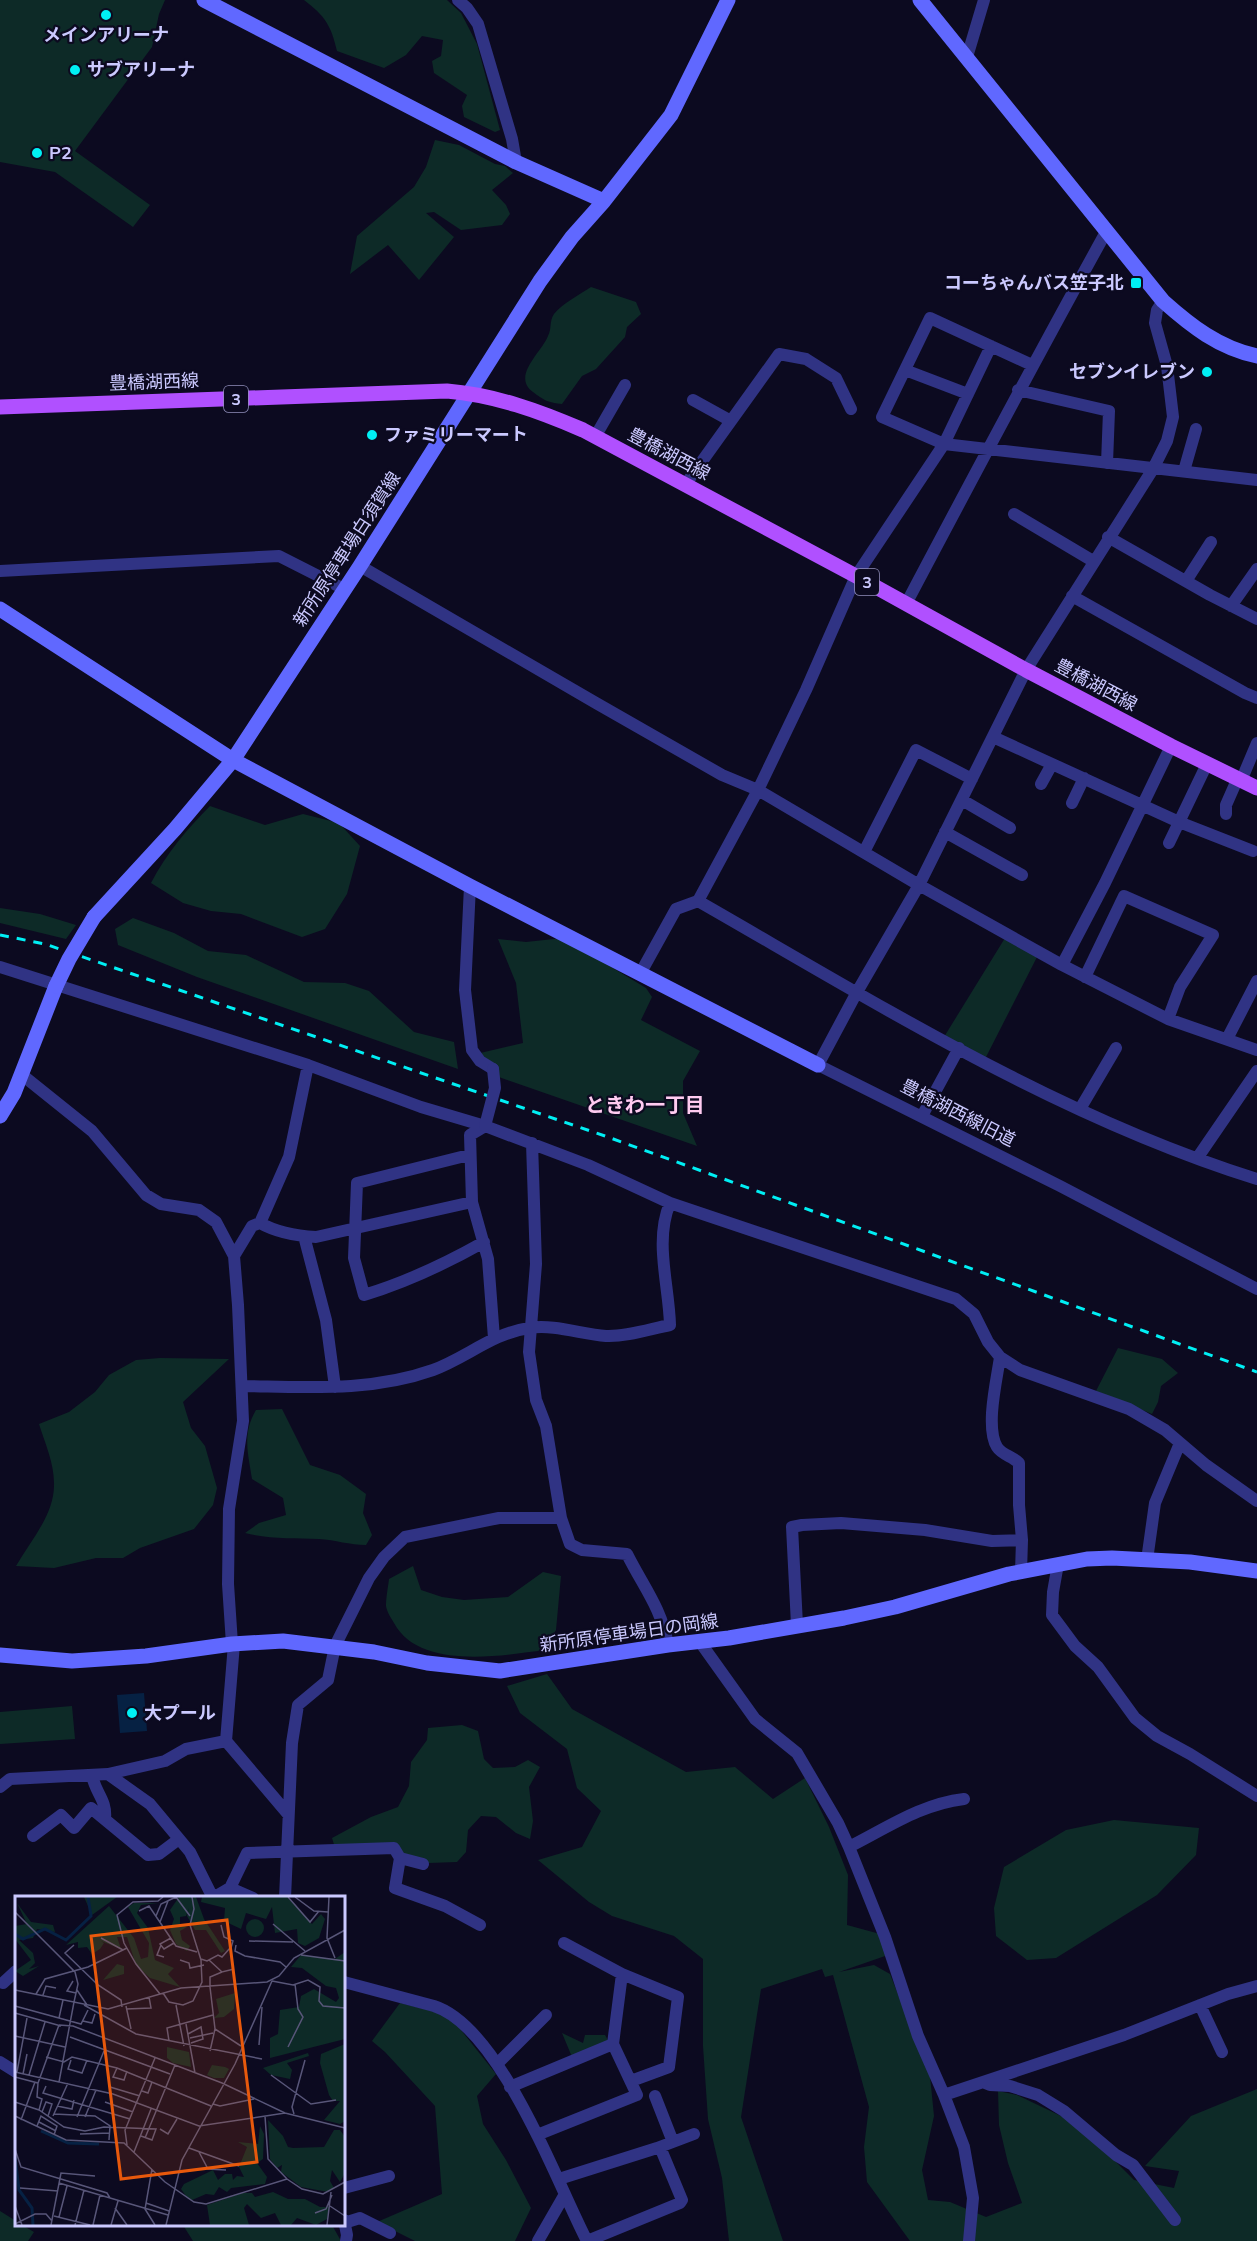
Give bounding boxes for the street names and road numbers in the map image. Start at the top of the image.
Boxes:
street label: 豊橋湖西線 [109,368,199,395]
road number: 3 [224,386,248,412]
street label: 豊橋湖西線 [624,422,714,485]
street label: 新所原停車場白須賀線 [288,467,405,630]
road number: 3 [855,569,879,595]
street label: 豊橋湖西線 [1051,653,1141,716]
street label: 豊橋湖西線旧道 [897,1074,1020,1151]
street label: 新所原停車場日の岡線 [538,1609,720,1656]

